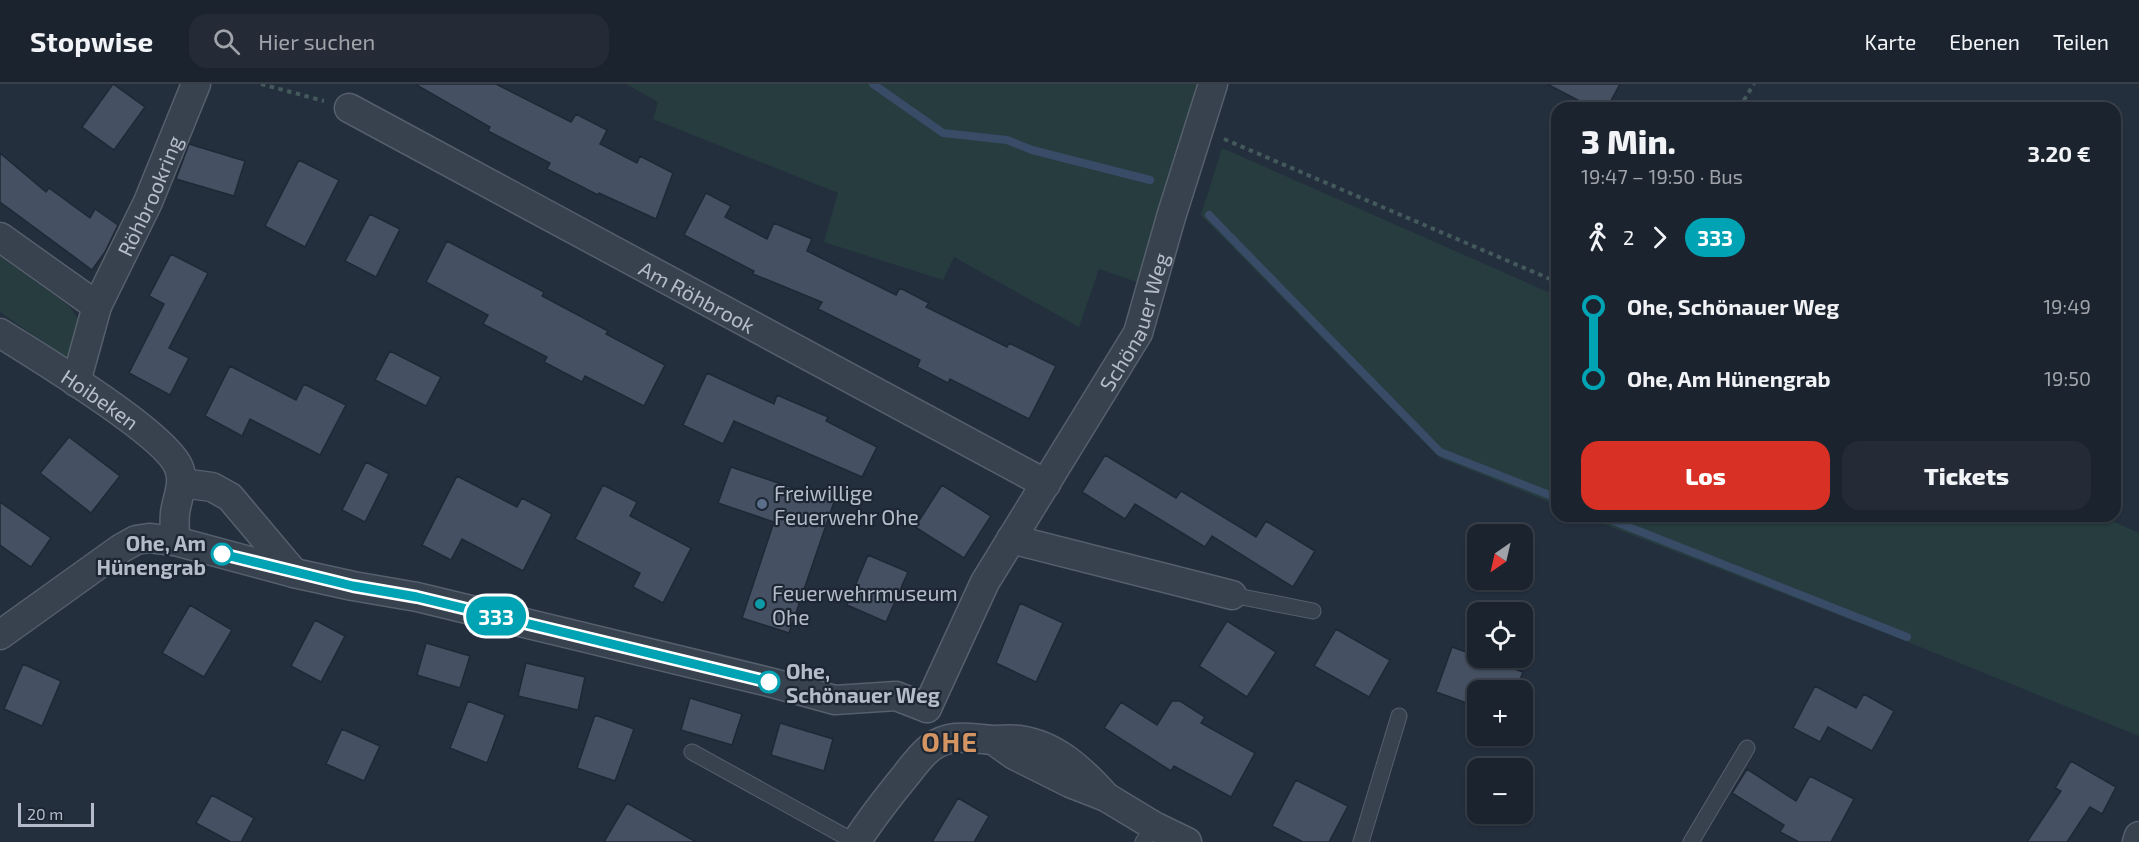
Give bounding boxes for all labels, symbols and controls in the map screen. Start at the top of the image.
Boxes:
search box [189,14,609,68]
text: Stopwise [30,24,153,58]
icon: search [210,25,243,58]
text: Hier suchen [258,28,375,54]
text: Karte [1865,29,1916,54]
text: Ebenen [1949,29,2020,54]
text: Teilen [2053,29,2109,54]
text: 3 Min. [1581,121,1676,161]
street label: Röhbrookring [111,131,186,260]
text: 3.20 € [2028,140,2091,166]
text: 19:47 – 19:50 · Bus [1581,164,1743,188]
icon: walk [1581,221,1614,254]
icon: forward [1643,221,1676,254]
text: 2 [1623,225,1634,249]
text: 333 [1697,225,1733,250]
street label: Schönauer Weg [1093,249,1173,395]
street label: Am Röhbrook [635,255,760,338]
text: Ohe, Schönauer Weg [1627,293,1839,319]
text: 19:49 [2043,294,2091,318]
street label: Hoibeken [57,363,144,434]
text: Ohe, Am Hünengrab [1627,365,1831,391]
text: 19:50 [2044,366,2091,390]
button: Los [1581,441,1830,510]
button: Tickets [1842,441,2091,510]
place label: Freiwillige Feuerwehr Ohe [774,480,919,529]
marker: Freiwillige Feuerwehr Ohe [755,497,769,511]
north arrow [1467,524,1533,590]
map controls [1467,524,1533,824]
place label: Ohe, Am Hünengrab [96,530,206,579]
marker: Ohe, Am Hünengrab [211,543,233,565]
place label: Feuerwehrmuseum Ohe [772,580,958,629]
line badge: 333 [462,596,530,636]
marker: Feuerwehrmuseum Ohe [753,597,767,611]
button: locate [1467,602,1533,668]
text: 333 [478,604,514,629]
place label: Ohe, Schönauer Weg [786,658,940,707]
marker: Ohe, Schönauer Weg [758,671,780,693]
button: + [1467,680,1533,746]
district label: OHE [921,725,979,757]
button: − [1467,758,1533,824]
scale bar [18,800,94,828]
text: 20 m [27,804,63,823]

